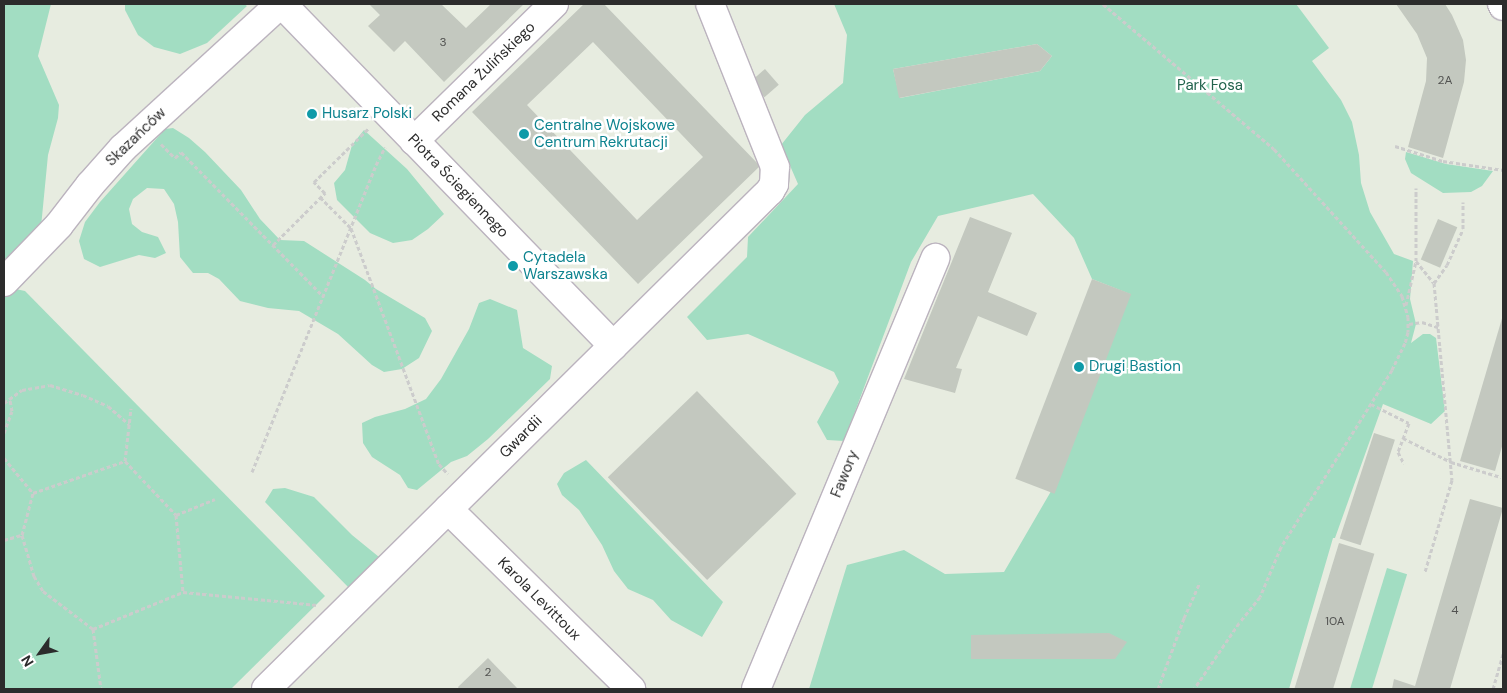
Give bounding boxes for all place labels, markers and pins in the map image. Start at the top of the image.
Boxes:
place label: Husarz Polski [322,105,412,123]
marker: Husarz Polski [306,108,318,120]
place label: Centralne Wojskowe Centrum Rekrutacji [534,116,675,151]
marker: Centralne Wojskowe Centrum Rekrutacji [518,128,530,140]
place label: Cytadela Warszawska [523,248,608,283]
marker: Cytadela Warszawska [507,260,519,272]
place label: Drugi Bastion [1089,358,1181,376]
marker: Drugi Bastion [1073,361,1085,373]

